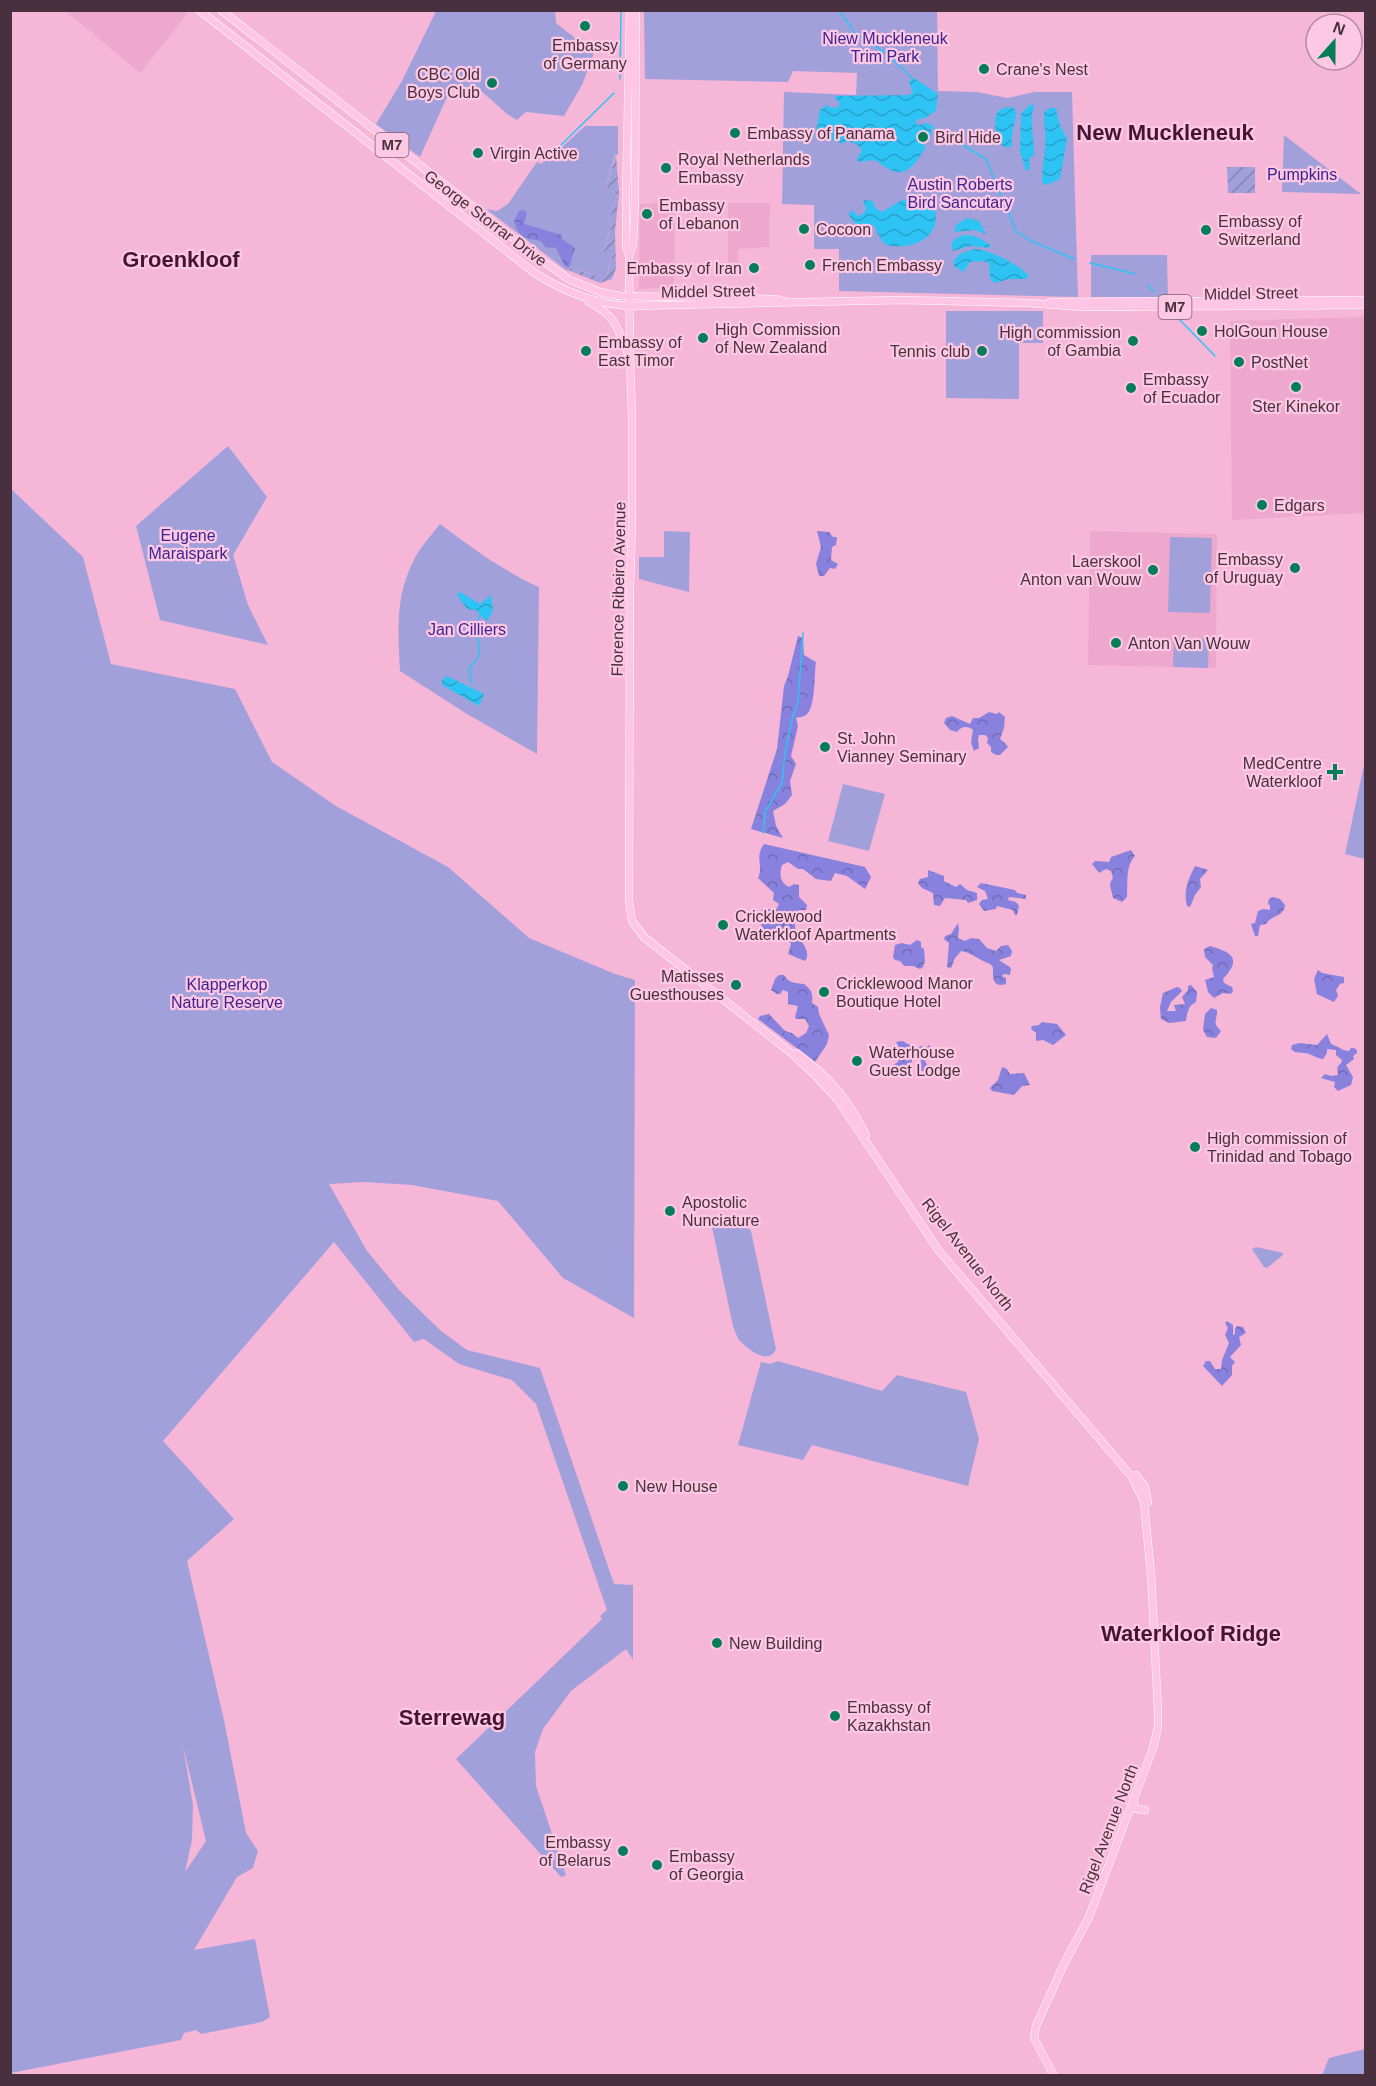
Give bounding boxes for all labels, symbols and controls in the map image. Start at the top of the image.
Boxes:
north arrow [1304,12,1364,72]
text: N [1331,18,1348,38]
marker: Embassy of Germany [578,19,592,33]
park label: Niew Muckleneuk Trim Park [822,30,949,65]
place label: Embassy of Germany [543,37,627,72]
place label: Crane's Nest [996,61,1089,78]
marker: Crane's Nest [977,62,991,76]
place label: CBC Old Boys Club [407,66,480,101]
marker: CBC Old Boys Club [485,76,499,90]
district label: New Muckleneuk [1076,120,1254,145]
place label: Embassy of Panama [747,125,895,142]
marker: Embassy of Panama [728,126,742,140]
place label: Bird Hide [935,129,1001,146]
marker: Bird Hide [916,130,930,144]
road number: M7 [376,133,408,157]
place label: Virgin Active [490,145,578,162]
marker: Virgin Active [471,146,485,160]
place label: Royal Netherlands Embassy [678,151,810,186]
marker: Royal Netherlands Embassy [659,161,673,175]
park label: Pumpkins [1267,166,1337,183]
street label: George Storrar Drive [421,167,550,270]
park label: Austin Roberts Bird Sancutary [908,176,1012,211]
place label: Embassy of Lebanon [659,197,739,232]
marker: Embassy of Lebanon [640,207,654,221]
place label: Embassy of Switzerland [1218,213,1302,248]
place label: Cocoon [816,221,871,238]
marker: Cocoon [797,222,811,236]
marker: Embassy of Switzerland [1199,223,1213,237]
district label: Groenkloof [122,247,240,272]
place label: French Embassy [822,257,942,274]
marker: French Embassy [803,258,817,272]
place label: Embassy of Iran [626,260,742,277]
marker: Embassy of Iran [747,261,761,275]
street label: Middel Street [661,282,756,301]
street label: Middel Street [1204,284,1299,303]
road number: M7 [1158,295,1192,319]
place label: High Commission of New Zealand [715,321,840,356]
place label: HolGoun House [1214,323,1328,340]
place label: High commission of Gambia [999,324,1121,359]
marker: HolGoun House [1195,324,1209,338]
marker: High Commission of New Zealand [696,331,710,345]
place label: Embassy of East Timor [598,334,682,369]
marker: High commission of Gambia [1126,334,1140,348]
place label: Tennis club [890,343,970,360]
marker: Embassy of East Timor [579,344,593,358]
marker: Tennis club [975,344,989,358]
place label: PostNet [1251,354,1308,371]
marker: PostNet [1232,355,1246,369]
place label: Embassy of Ecuador [1143,371,1221,406]
marker: Ster Kinekor [1289,380,1303,394]
marker: Embassy of Ecuador [1124,381,1138,395]
place label: Ster Kinekor [1252,398,1341,415]
place label: Edgars [1274,497,1325,514]
marker: Edgars [1255,498,1269,512]
street label: Florence Ribeiro Avenue [608,501,629,677]
park label: Eugene Maraispark [148,527,229,562]
place label: Embassy of Uruguay [1205,551,1283,586]
place label: Laerskool Anton van Wouw [1020,553,1141,588]
marker: Embassy of Uruguay [1288,561,1302,575]
marker: Laerskool Anton van Wouw [1146,563,1160,577]
park label: Jan Cilliers [428,621,506,638]
place label: Anton Van Wouw [1128,635,1251,652]
marker: Anton Van Wouw [1109,636,1123,650]
place label: St. John Vianney Seminary [837,730,967,765]
marker: St. John Vianney Seminary [818,740,832,754]
place label: MedCentre Waterkloof [1243,755,1323,790]
marker: MedCentre Waterkloof [1326,763,1344,781]
place label: Cricklewood Waterkloof Apartments [735,908,896,943]
marker: Cricklewood Waterkloof Apartments [716,918,730,932]
place label: Matisses Guesthouses [630,968,724,1003]
place label: Cricklewood Manor Boutique Hotel [836,975,974,1010]
park label: Klapperkop Nature Reserve [171,976,283,1011]
marker: Matisses Guesthouses [729,978,743,992]
marker: Cricklewood Manor Boutique Hotel [817,985,831,999]
place label: Waterhouse Guest Lodge [869,1044,961,1079]
marker: Waterhouse Guest Lodge [850,1054,864,1068]
place label: High commission of Trinidad and Tobago [1207,1130,1352,1165]
marker: High commission of Trinidad and Tobago [1188,1140,1202,1154]
place label: Apostolic Nunciature [682,1194,759,1229]
street label: Rigel Avenue North [919,1195,1017,1314]
marker: Apostolic Nunciature [663,1204,677,1218]
place label: New House [635,1478,718,1495]
marker: New House [616,1479,630,1493]
district label: Waterkloof Ridge [1101,1621,1281,1646]
place label: New Building [729,1635,822,1652]
marker: New Building [710,1636,724,1650]
place label: Embassy of Kazakhstan [847,1699,931,1734]
district label: Sterrewag [399,1705,505,1730]
marker: Embassy of Kazakhstan [828,1709,842,1723]
street label: Rigel Avenue North [1076,1762,1141,1896]
place label: Embassy of Belarus [539,1834,611,1869]
marker: Embassy of Belarus [616,1844,630,1858]
place label: Embassy of Georgia [669,1848,744,1883]
marker: Embassy of Georgia [650,1858,664,1872]

